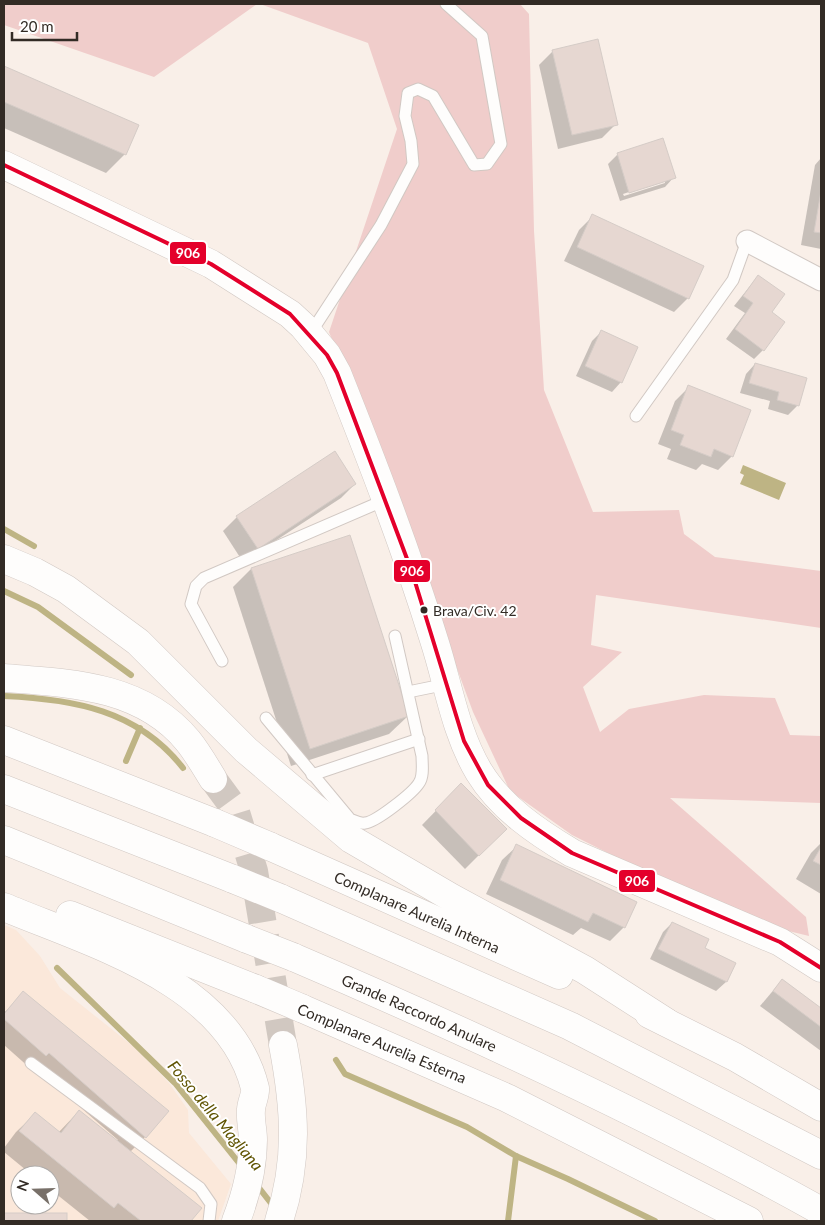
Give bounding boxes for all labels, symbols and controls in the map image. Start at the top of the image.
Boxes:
scale bar [12,10,78,42]
text: 20 m [20,17,54,35]
line badge: 906 [169,241,207,265]
text: 906 [176,244,200,261]
line badge: 906 [393,559,431,583]
text: 906 [400,562,424,579]
place label: Brava/Civ. 42 [433,602,517,619]
marker: Brava/Civ. 42 [419,605,429,615]
street label: Complanare Aurelia Interna [331,867,503,956]
line badge: 906 [618,869,656,893]
text: 906 [625,872,649,889]
street label: Grande Raccordo Anulare [339,970,500,1055]
street label: Complanare Aurelia Esterna [295,999,469,1087]
water label: Fosso della Magliana [164,1056,268,1174]
north arrow [10,1165,60,1215]
text: N [12,1177,32,1193]

